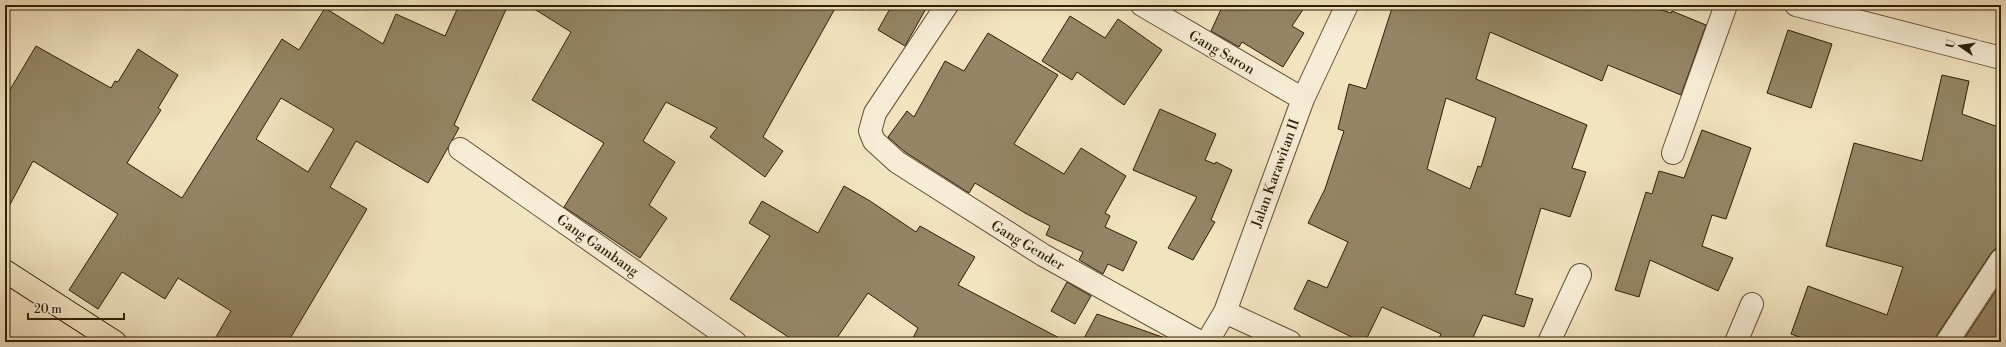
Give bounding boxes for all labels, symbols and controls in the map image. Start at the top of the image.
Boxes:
north arrow [1940,26,1980,66]
street label: Gang Saron [1185,27,1258,79]
text: U [1943,38,1959,50]
street label: Jalan Karawitan II [1248,116,1304,231]
street label: Gang Gambang [553,211,643,281]
street label: Gang Gender [987,217,1068,275]
scale bar [28,295,124,321]
text: 20 m [34,302,62,317]

